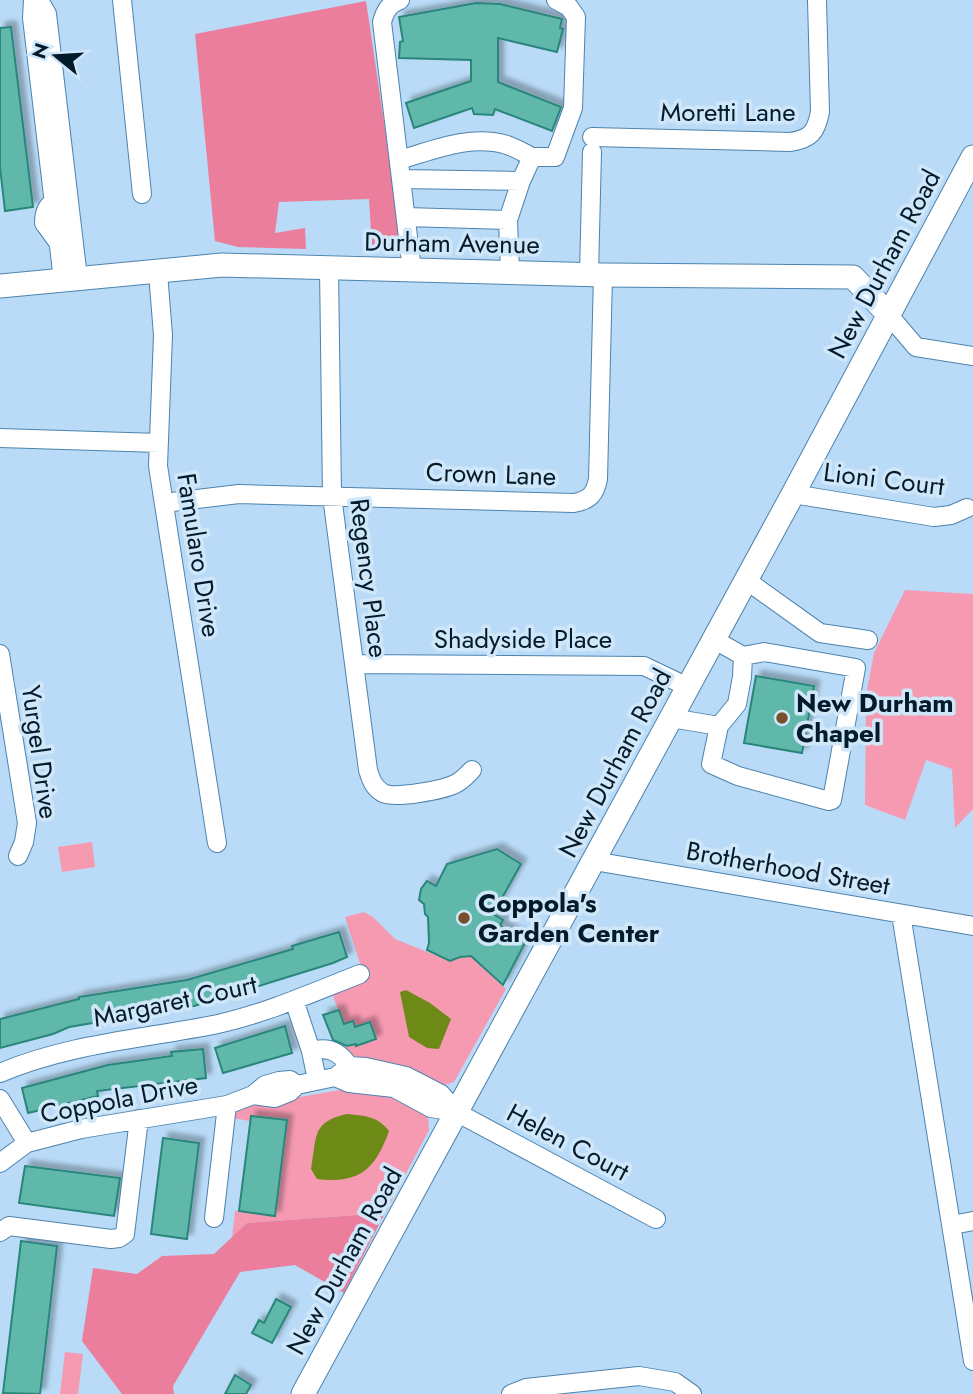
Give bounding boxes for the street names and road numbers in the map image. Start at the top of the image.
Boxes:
street label: Moretti Lane [660,93,796,131]
street label: New Durham Road [818,163,950,365]
street label: Durham Avenue [364,222,540,264]
street label: Crown Lane [425,453,557,495]
street label: Lioni Court [821,453,947,505]
street label: Famularo Drive [167,470,231,640]
street label: Regency Place [340,496,398,660]
street label: Shadyside Place [434,620,612,658]
street label: New Durham Road [549,662,681,864]
street label: Yurgel Drive [12,683,68,821]
street label: Brotherhood Street [683,831,894,905]
street label: Margaret Court [90,965,261,1037]
street label: Coppola Drive [37,1065,201,1133]
street label: Helen Court [500,1094,637,1190]
street label: New Durham Road [277,1160,411,1362]

